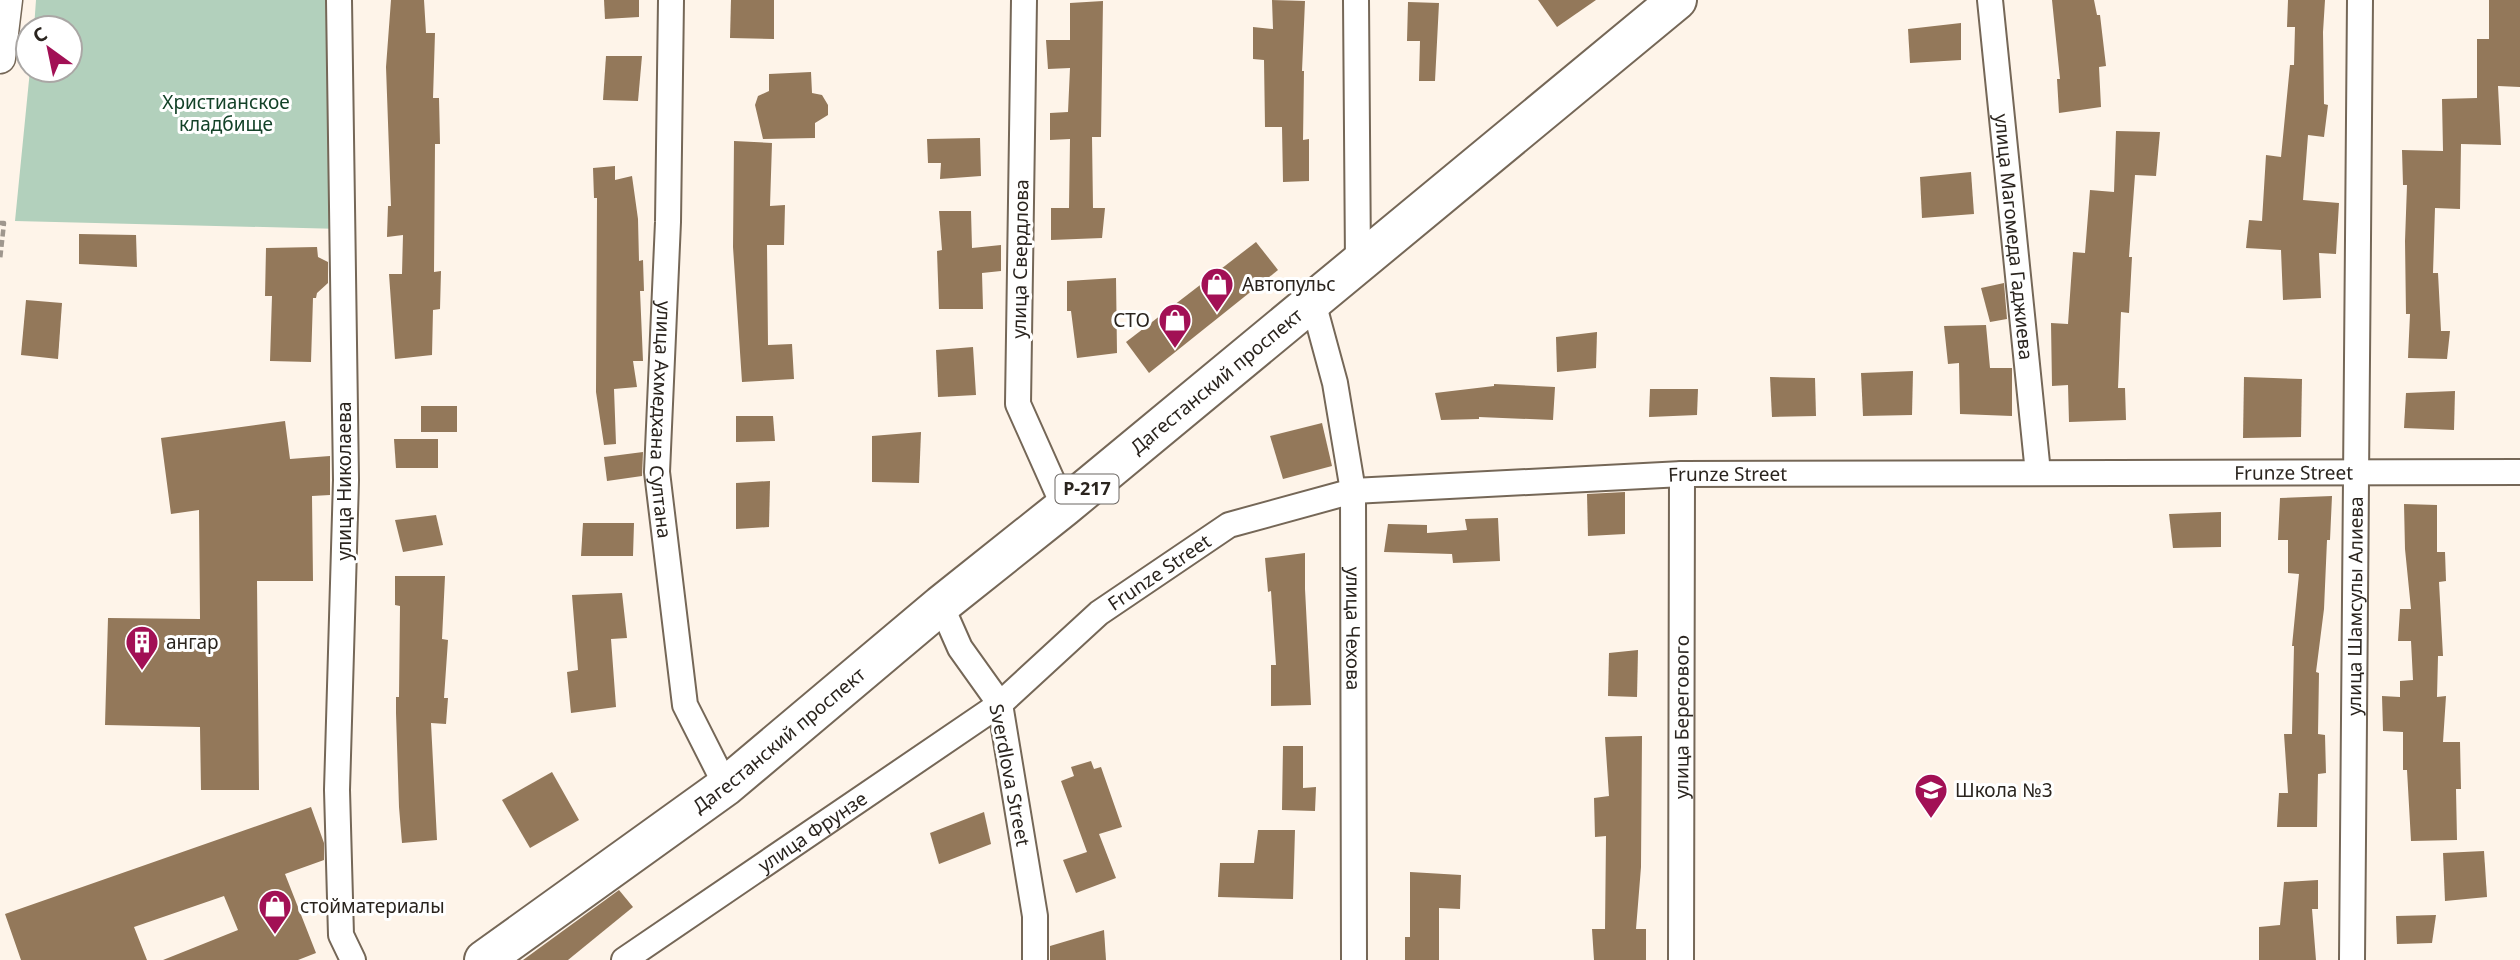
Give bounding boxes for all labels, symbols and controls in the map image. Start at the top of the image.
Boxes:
north arrow [14,14,84,84]
text: С [28,20,52,49]
park label: Христианское кладбище [162,89,290,137]
street label: улица Магомеда Гаджиева [1989,113,2039,361]
street label: улица Свердлова [1006,179,1034,339]
shop icon: Автопульс [1198,265,1236,314]
place label: Автопульс [1242,271,1336,297]
street label: улица Ахмедхана Султана [644,300,678,540]
shop icon: СТО [1156,301,1194,350]
street label: Дагестанский проспект [1125,302,1308,460]
place label: СТО [1113,307,1150,333]
street label: улица Николаева [331,401,357,561]
street label: Frunze Street [2234,459,2353,486]
street label: Frunze Street [1668,461,1787,488]
road number: Р-217 [1056,475,1118,504]
street label: улица Шамсулы Алиева [2341,496,2369,716]
street label: Frunze Street [1103,528,1216,616]
street label: улица Чехова [1340,567,1366,690]
building icon: ангар [123,623,161,672]
place label: ангар [166,629,219,655]
street label: улица Берегового [1668,635,1695,799]
street label: Дагестанский проспект [687,661,871,819]
street label: Sverdlova Street [983,702,1037,848]
school or university icon: Школа №3 [1912,771,1950,820]
place label: Школа №3 [1955,777,2053,803]
street label: улица Фрунзе [753,785,872,878]
shop icon: стойматериалы [256,887,294,936]
place label: стойматериалы [300,893,445,919]

